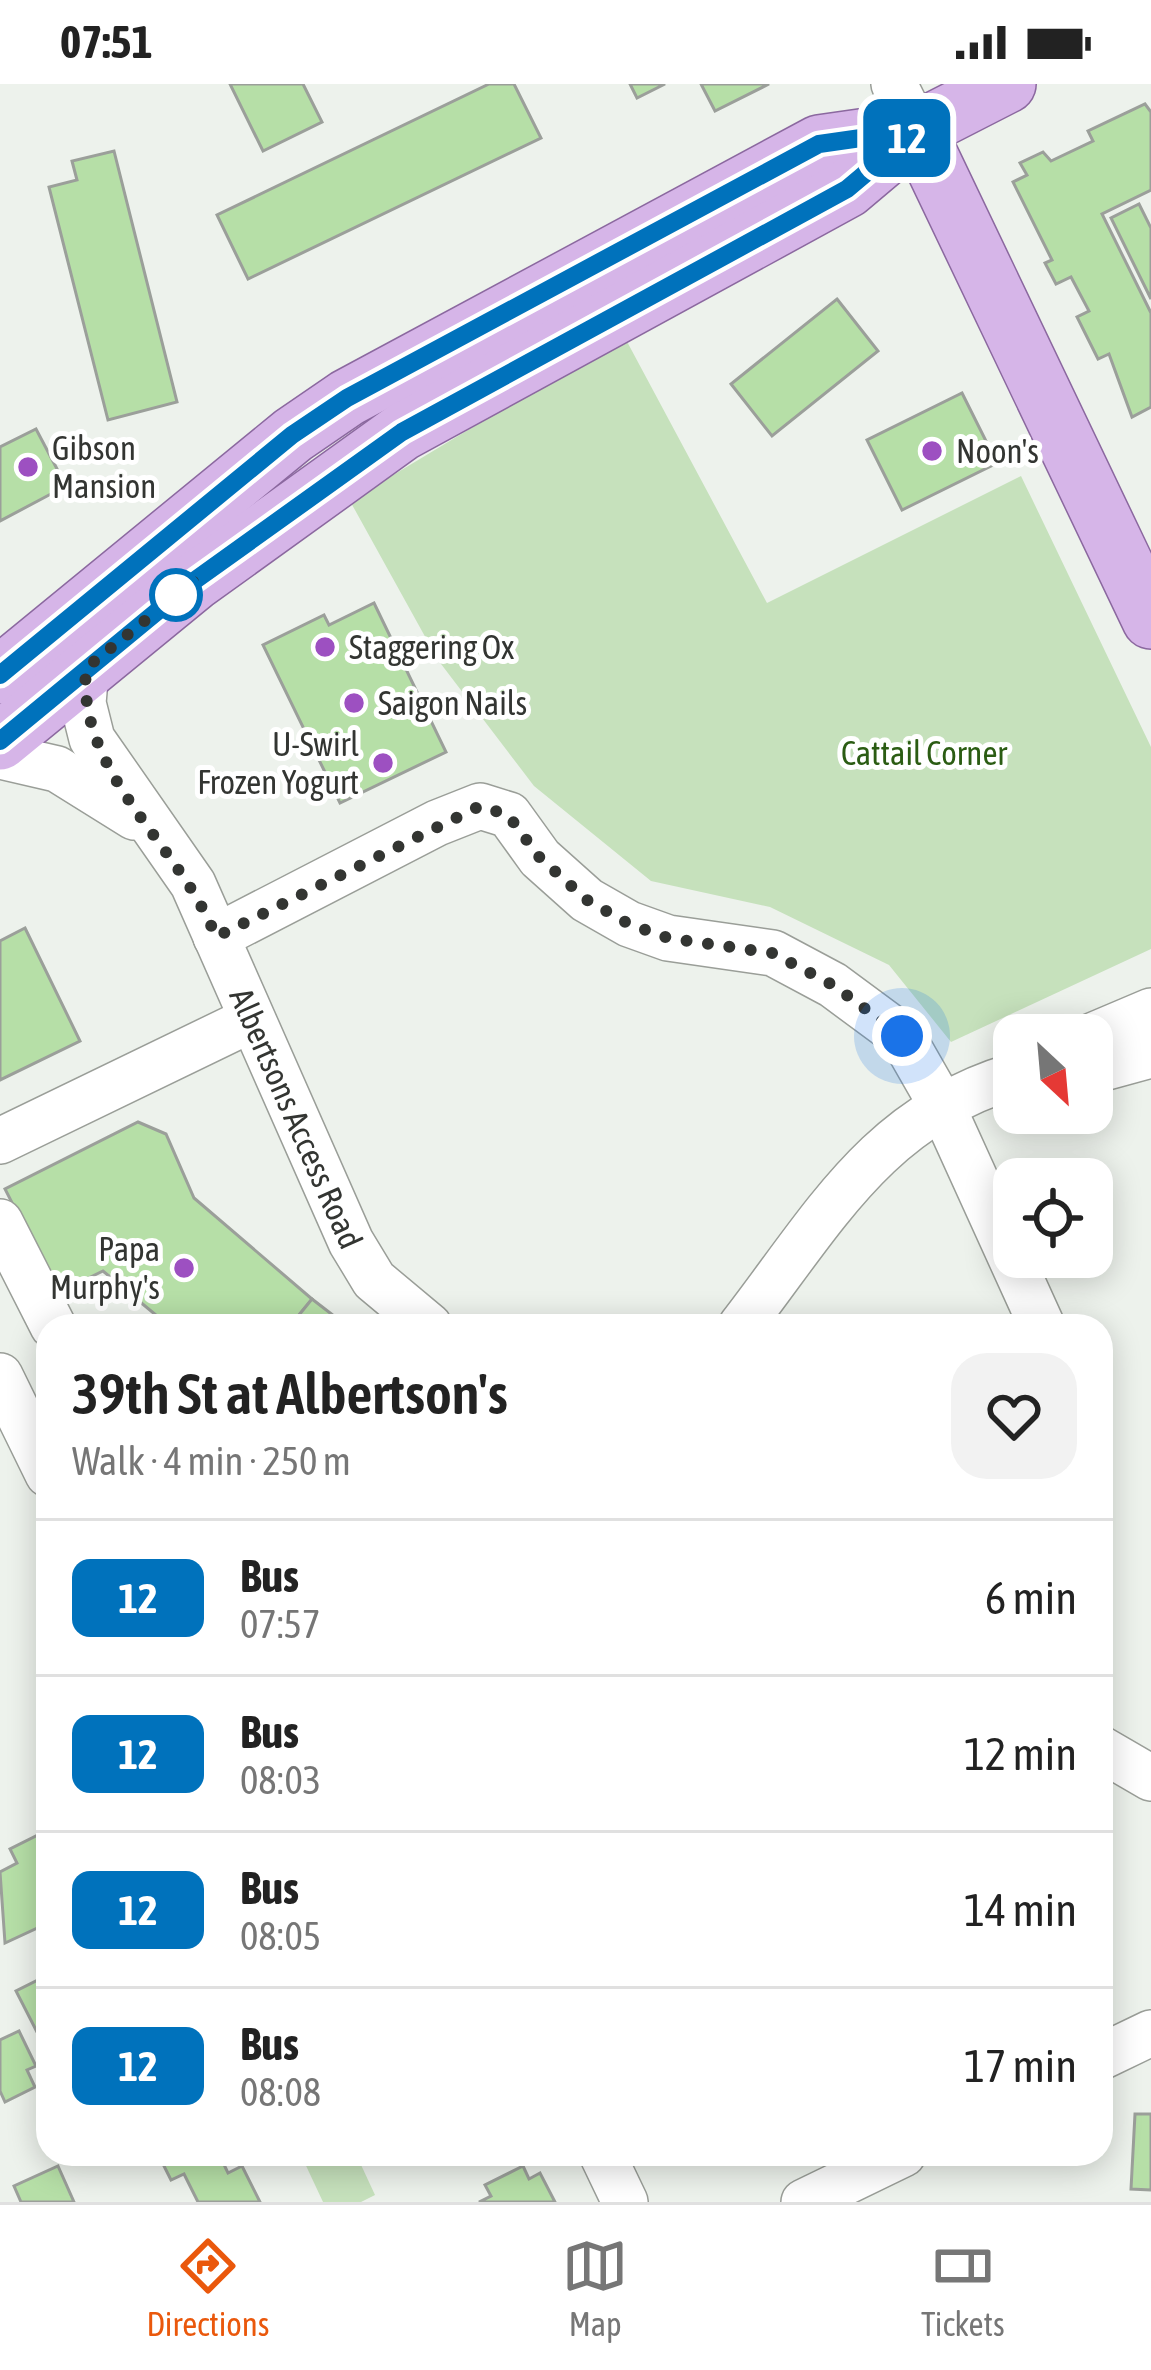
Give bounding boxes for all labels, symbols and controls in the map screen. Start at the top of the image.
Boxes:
text: 07:51 [60,16,153,68]
line badge: 12 [853,99,961,177]
text: 12 [887,114,927,162]
place label: Gibson Mansion [52,429,156,505]
place label: Noon's [956,432,1039,470]
marker: Noon's [919,438,945,464]
marker: Gibson Mansion [15,454,41,480]
unlabelled marker [151,570,201,620]
place label: Staggering Ox [349,628,514,666]
marker: Staggering Ox [312,634,338,660]
place label: Saigon Nails [378,684,527,722]
marker: Saigon Nails [341,690,367,716]
place label: U-Swirl Frozen Yogurt [197,725,359,801]
park label: Cattail Corner [841,734,1008,772]
marker: U-Swirl Frozen Yogurt [370,750,396,776]
street label: Albertsons Access Road [222,982,370,1254]
your location [872,1006,932,1066]
north arrow [993,1014,1113,1134]
map controls [993,1014,1113,1278]
button: locate [993,1158,1113,1278]
place label: Papa Murphy's [50,1230,160,1306]
marker: Papa Murphy's [171,1255,197,1281]
button: heart [951,1353,1077,1479]
text: 39th St at Albertson's [72,1361,508,1426]
text: Walk · 4 min · 250 m [72,1439,351,1483]
text: Bus [240,1550,299,1602]
text: 6 min [985,1572,1077,1624]
text: 12 [118,1574,158,1622]
text: 07:57 [240,1602,320,1646]
text: Bus [240,1706,299,1758]
text: 12 min [964,1728,1077,1780]
text: 12 [118,1730,158,1778]
text: 08:03 [240,1758,321,1802]
text: Bus [240,1862,299,1914]
text: 14 min [964,1884,1077,1936]
text: 12 [118,1886,158,1934]
text: 08:05 [240,1914,321,1958]
text: Bus [240,2018,299,2070]
text: 17 min [964,2040,1077,2092]
text: 12 [118,2042,158,2090]
text: 08:08 [240,2070,321,2114]
tab: Directions [146,2233,269,2343]
tab: Map [562,2233,628,2343]
tab: Tickets [921,2233,1005,2343]

